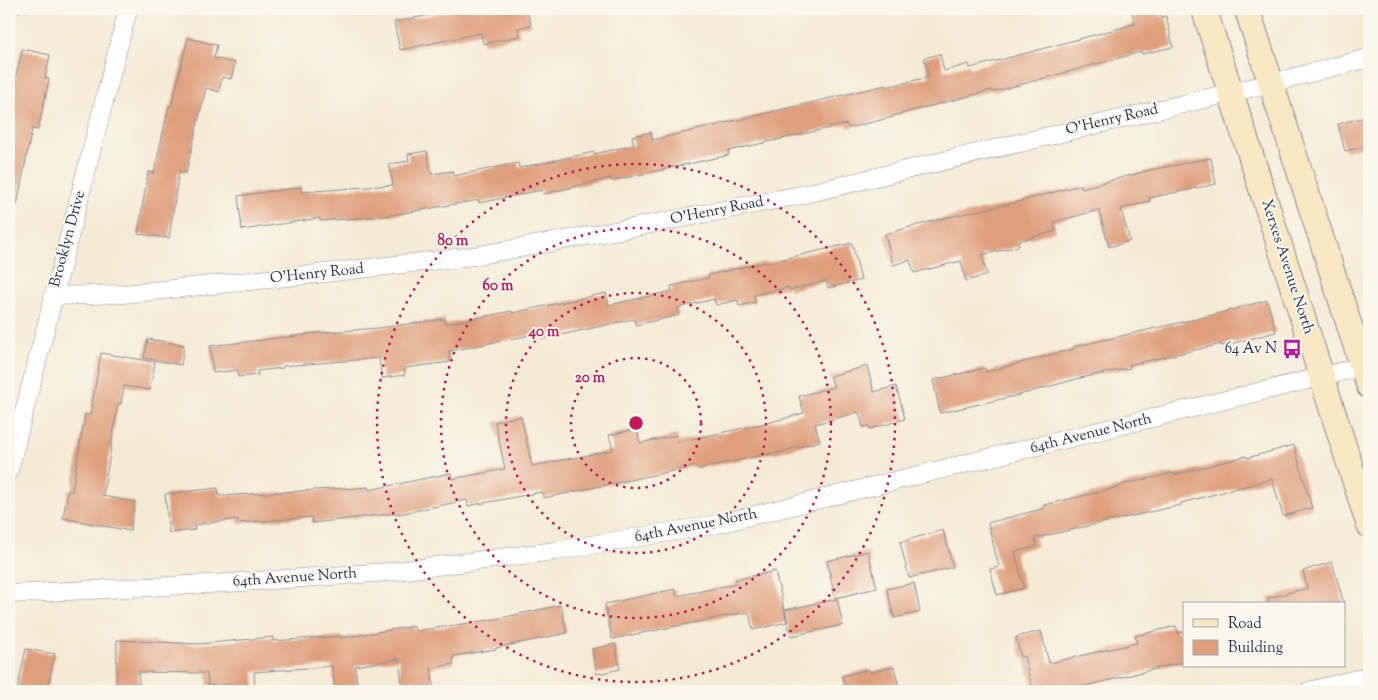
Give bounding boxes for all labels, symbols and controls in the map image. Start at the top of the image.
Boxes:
street label: O'Henry Road [1064,99,1161,141]
street label: Brooklyn Drive [45,188,91,290]
street label: O'Henry Road [669,192,766,230]
street label: Xerxes Avenue North [1255,197,1319,337]
text: 80 m [437,231,469,252]
street label: O'Henry Road [269,259,366,289]
text: 60 m [483,276,514,297]
text: 40 m [528,322,560,343]
bus stop icon: 64 Av N [1281,338,1303,360]
place label: 64 Av N [1225,339,1277,360]
text: 20 m [575,368,606,389]
street label: 64th Avenue North [1028,409,1154,459]
centre of rings [627,414,645,432]
street label: 64th Avenue North [633,504,759,548]
street label: 64th Avenue North [232,563,358,593]
legend [1183,602,1346,668]
text: Road [1228,614,1262,635]
text: Building [1228,638,1283,659]

